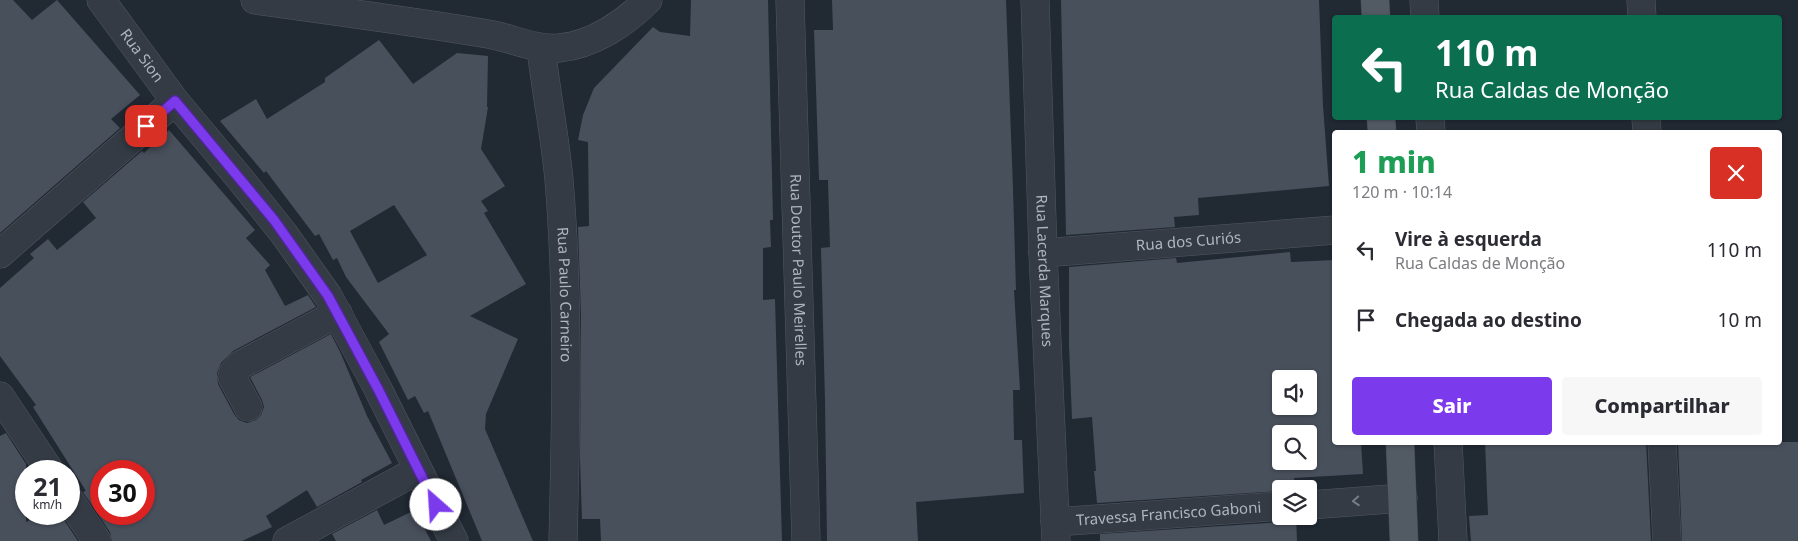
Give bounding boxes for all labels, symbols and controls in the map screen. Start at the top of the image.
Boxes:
street label: Rua Sion [116,24,169,86]
text: 110 m [1435,29,1538,76]
icon: left [1352,35,1417,100]
text: Rua Caldas de Monção [1435,74,1669,104]
pin [125,105,167,147]
icon: arrive [132,112,160,140]
text: 1 min [1352,141,1436,182]
button: close [1710,147,1762,199]
street label: Rua Doutor Paulo Meirelles [786,173,812,366]
text: 120 m · 10:14 [1352,181,1452,203]
street label: Rua Lacerda Marques [1032,194,1058,347]
street label: Rua Paulo Carneiro [553,226,577,362]
street label: Rua dos Curiós [1135,226,1242,255]
text: Vire à esquerda [1395,226,1542,252]
icon: left [1352,236,1380,264]
text: 110 m [1707,237,1762,263]
text: Rua Caldas de Monção [1395,252,1565,274]
icon: arrive [1352,306,1380,334]
text: Chegada ao destino [1395,307,1582,333]
text: 10 m [1718,307,1762,333]
map controls [1272,370,1317,525]
button: sound [1272,370,1317,415]
button: Sair [1352,377,1552,435]
button: Compartilhar [1562,377,1762,435]
button: search [1272,425,1317,470]
speed limit sign: 30 [90,460,155,525]
text: 21 [33,469,62,503]
position arrow [409,478,461,530]
button: layers [1272,480,1317,525]
text: km/h [33,496,62,513]
street label: Travessa Francisco Gaboni [1075,496,1262,529]
one-way arrow [1352,496,1360,507]

